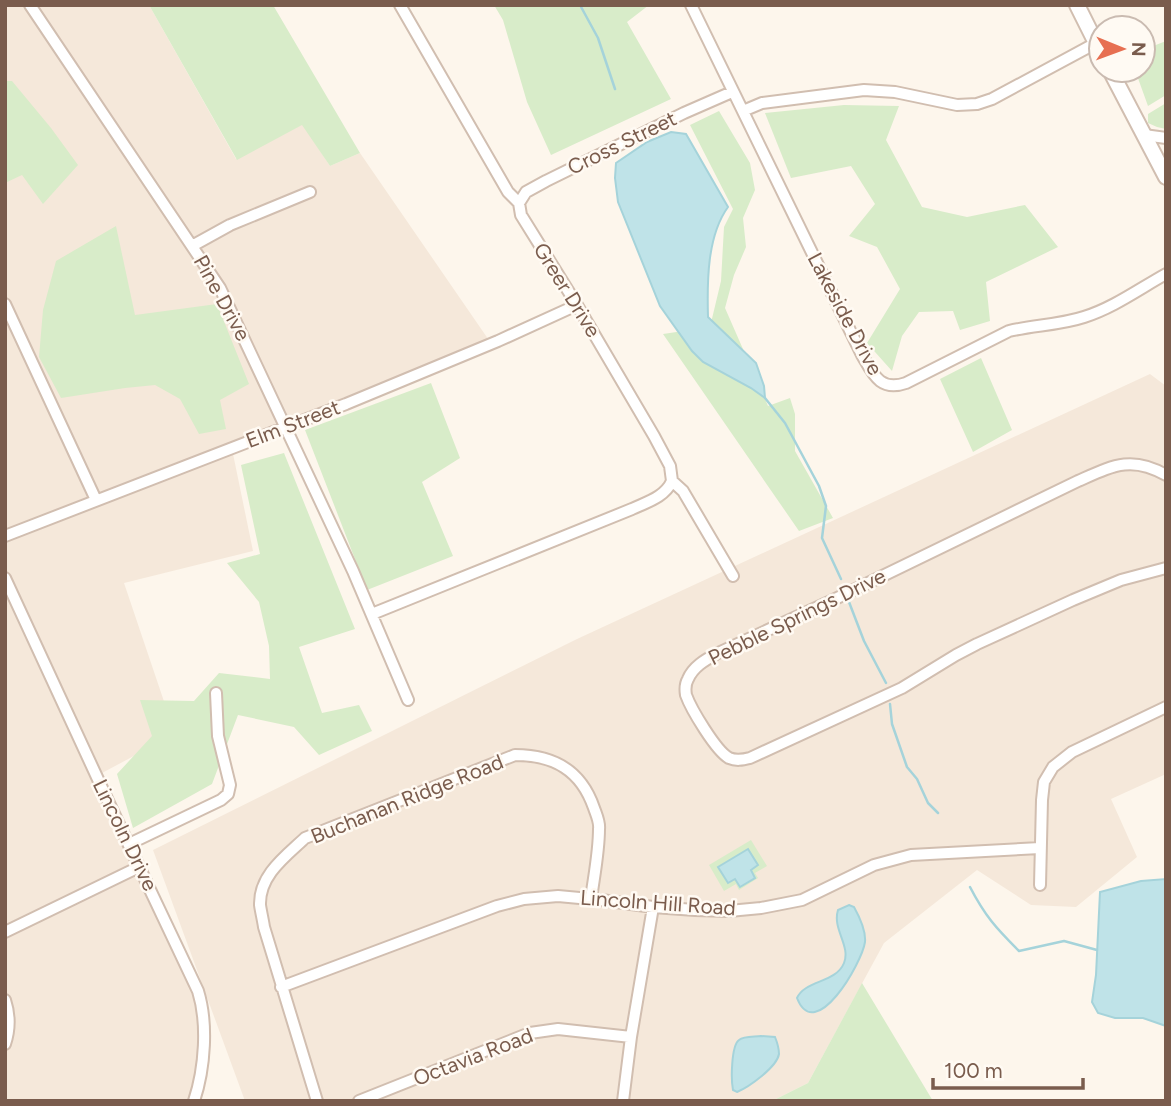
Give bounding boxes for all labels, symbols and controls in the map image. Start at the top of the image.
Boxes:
north arrow [1087,14,1157,84]
text: N [1127,42,1150,57]
street label: Cross Street [563,105,680,180]
street label: Greer Drive [529,238,606,342]
street label: Lakeside Drive [803,248,888,379]
street label: Pine Drive [189,251,256,345]
street label: Elm Street [242,394,344,453]
street label: Pebble Springs Drive [704,563,890,670]
street label: Buchanan Ridge Road [307,748,507,849]
street label: Lincoln Drive [88,775,163,895]
street label: Lincoln Hill Road [579,885,737,920]
street label: Octavia Road [409,1022,536,1091]
scale bar [933,1046,1084,1090]
text: 100 m [944,1058,1003,1083]

